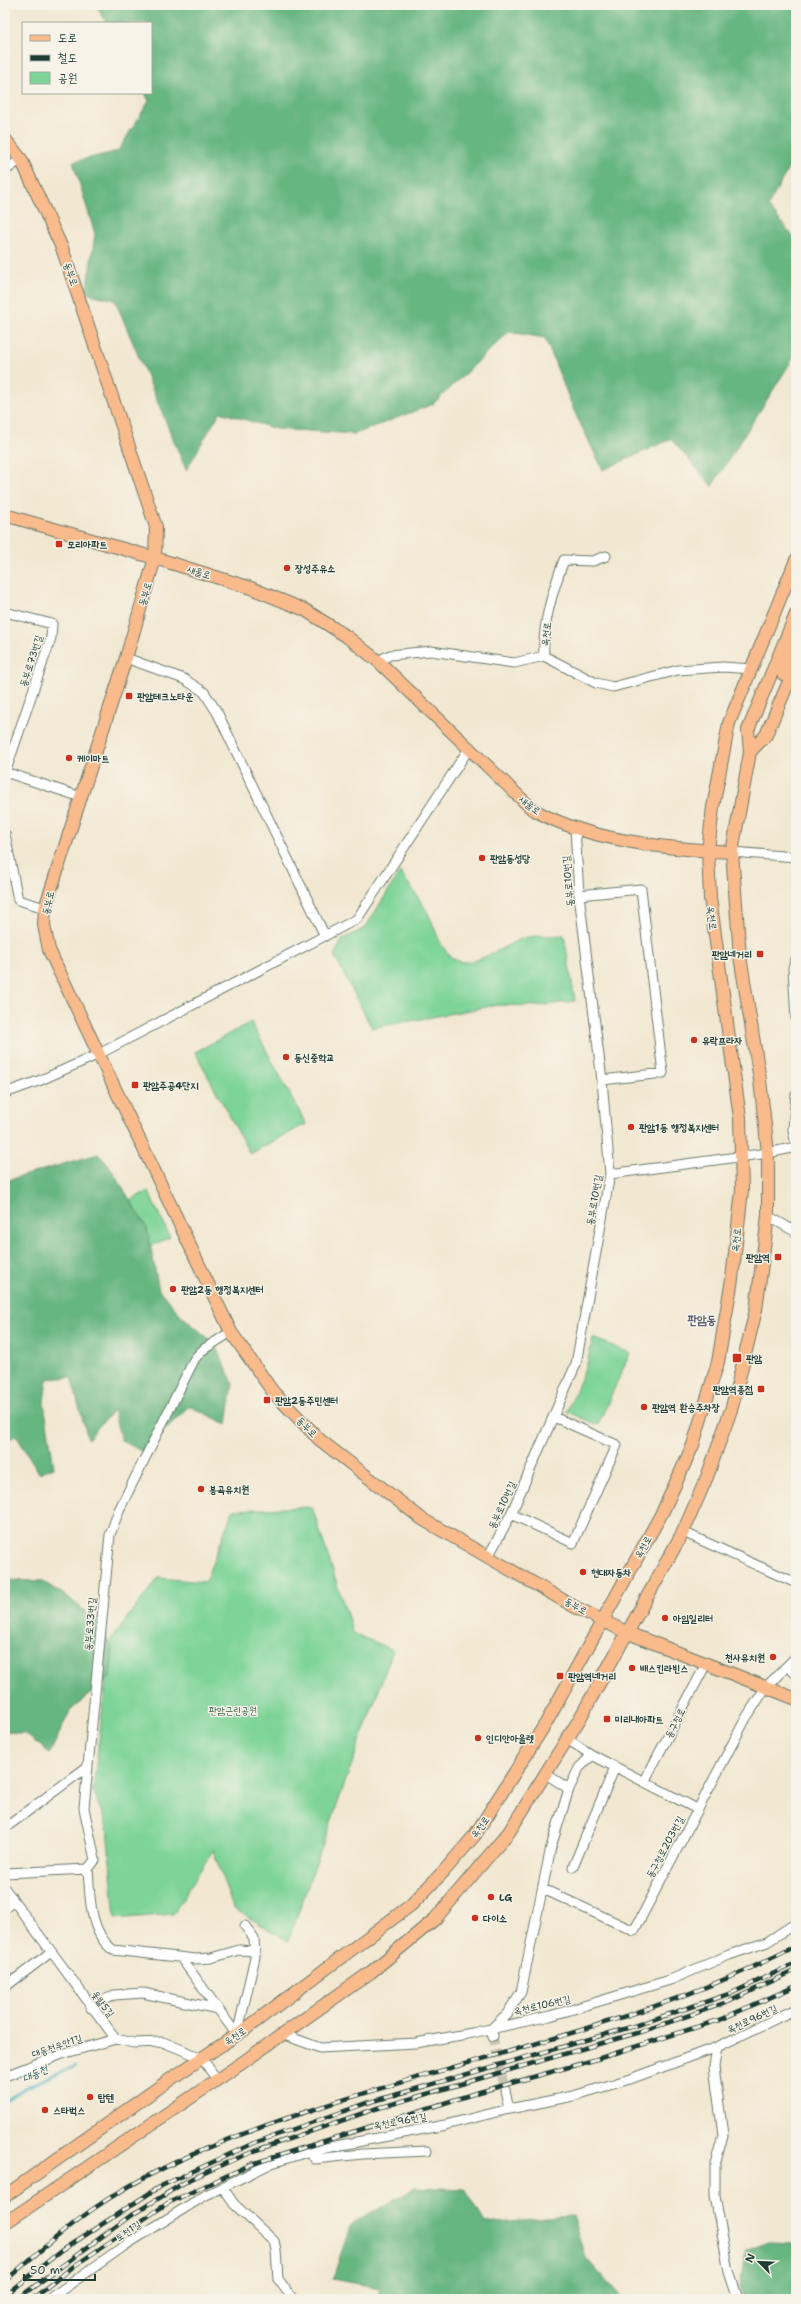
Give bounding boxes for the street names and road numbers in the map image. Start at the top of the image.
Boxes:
street label: 동부로 [61,260,81,288]
street label: 새울로 [186,562,212,582]
street label: 동부로 [135,581,155,607]
street label: 옥천로 [538,621,554,647]
street label: 동부로73번길 [17,634,45,688]
street label: 새울로 [516,792,544,818]
street label: 동부로10번길 [559,855,577,907]
street label: 동부로 [39,890,57,916]
street label: 옥천로 [704,905,720,931]
street label: 동부로10번길 [583,1174,605,1226]
street label: 옥천로 [728,1227,744,1253]
street label: 동부로 [294,1414,320,1440]
street label: 동부로10번길 [485,1479,519,1531]
street label: 옥천로 [631,1533,655,1561]
street label: 동부로 [562,1594,590,1618]
street label: 동부로33번길 [81,1597,99,1651]
street label: 동구청로 [662,1706,688,1740]
street label: 옥천로 [468,1813,492,1841]
street label: 동구청로203번길 [643,1814,687,1880]
street label: 옻밭5길 [89,1988,117,2020]
street label: 옥천로106번길 [512,1992,572,2018]
street label: 옥천로96번길 [725,2002,779,2036]
street label: 옥천로 [221,2024,249,2048]
street label: 대동천우안1길 [30,2031,84,2061]
street label: 옥천로96번길 [372,2110,428,2132]
street label: 토천1길 [113,2218,143,2244]

